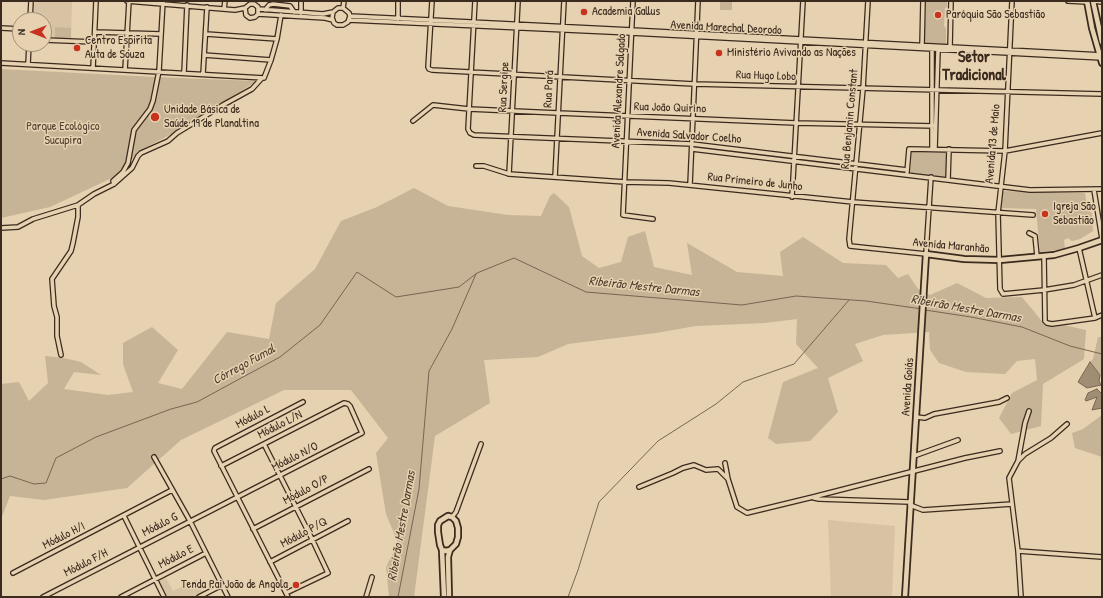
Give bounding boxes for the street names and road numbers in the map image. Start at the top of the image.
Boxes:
street label: Avenida Marechal Deorodo [670,18,782,38]
street label: Avenida Alexandre Salgado [609,33,629,149]
street label: Rua Sergipe [495,61,513,113]
street label: Rua Hugo Lobo [736,68,796,84]
street label: Rua Benjamin Constant [838,68,862,170]
street label: Rua Pará [541,70,557,108]
street label: Rua João Quirino [634,100,706,116]
street label: Avenida 13 de Maio [982,104,1004,184]
street label: Avenida Salvador Coelho [636,125,742,147]
street label: Rua Primeiro de Junho [707,170,803,194]
street label: Avenida Maranhão [912,235,990,257]
street label: Avenida Goiás [899,357,917,417]
street label: Módulo L [233,402,273,432]
street label: Módulo L/N [255,408,305,442]
street label: Módulo N/O [269,439,321,475]
street label: Módulo O/P [281,472,331,508]
street label: Módulo G [140,510,180,540]
street label: Módulo P/Q [278,515,330,551]
street label: Módulo H/I [40,519,88,553]
street label: Módulo E [156,542,196,572]
street label: Módulo F/H [62,546,110,580]

